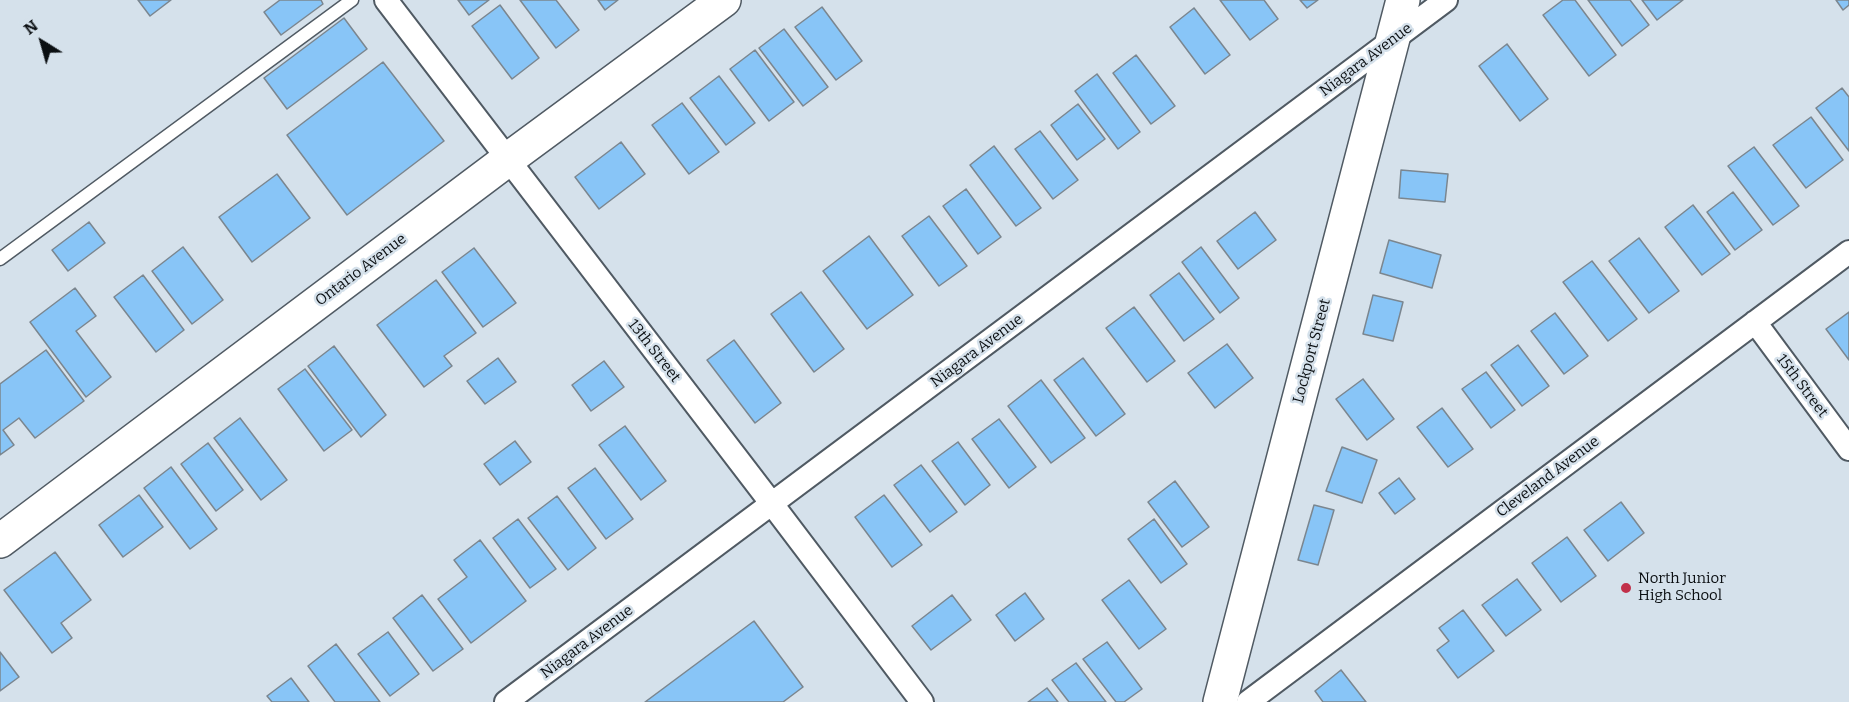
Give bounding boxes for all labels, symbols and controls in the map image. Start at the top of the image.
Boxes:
north arrow [12,12,72,72]
text: N [20,16,42,39]
street label: Niagara Avenue [1316,19,1416,101]
street label: Ontario Avenue [312,230,410,310]
street label: Lockport Street [1289,297,1335,405]
street label: Niagara Avenue [927,310,1027,392]
street label: 13th Street [624,316,684,386]
street label: 15th Street [1773,351,1831,421]
street label: Cleveland Avenue [1493,433,1603,521]
place label: North Junior High School [1638,570,1726,605]
marker: North Junior High School [1619,581,1633,595]
street label: Niagara Avenue [537,601,637,683]

